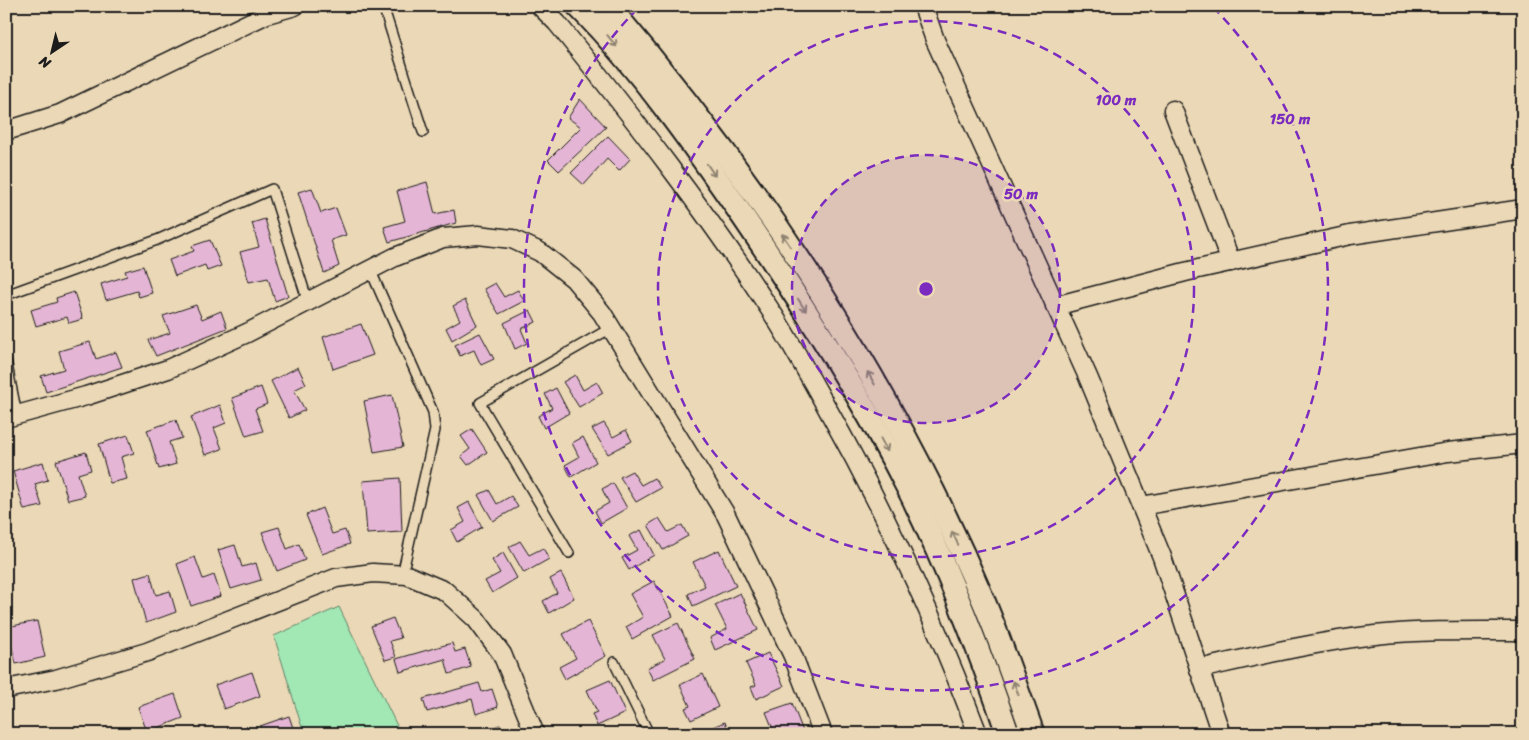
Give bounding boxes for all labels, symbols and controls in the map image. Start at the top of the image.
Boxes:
north arrow [28,28,78,78]
one-way arrow [606,35,617,48]
text: N [33,49,57,76]
text: 100 m [1096,87,1137,113]
text: 150 m [1270,106,1311,132]
one-way arrow [706,163,716,177]
text: 50 m [1004,181,1039,207]
one-way arrow [781,233,791,247]
centre of rings [917,280,935,298]
one-way arrow [796,298,807,312]
one-way arrow [866,372,876,386]
one-way arrow [879,437,889,452]
one-way arrow [949,531,959,546]
one-way arrow [1011,681,1020,696]

